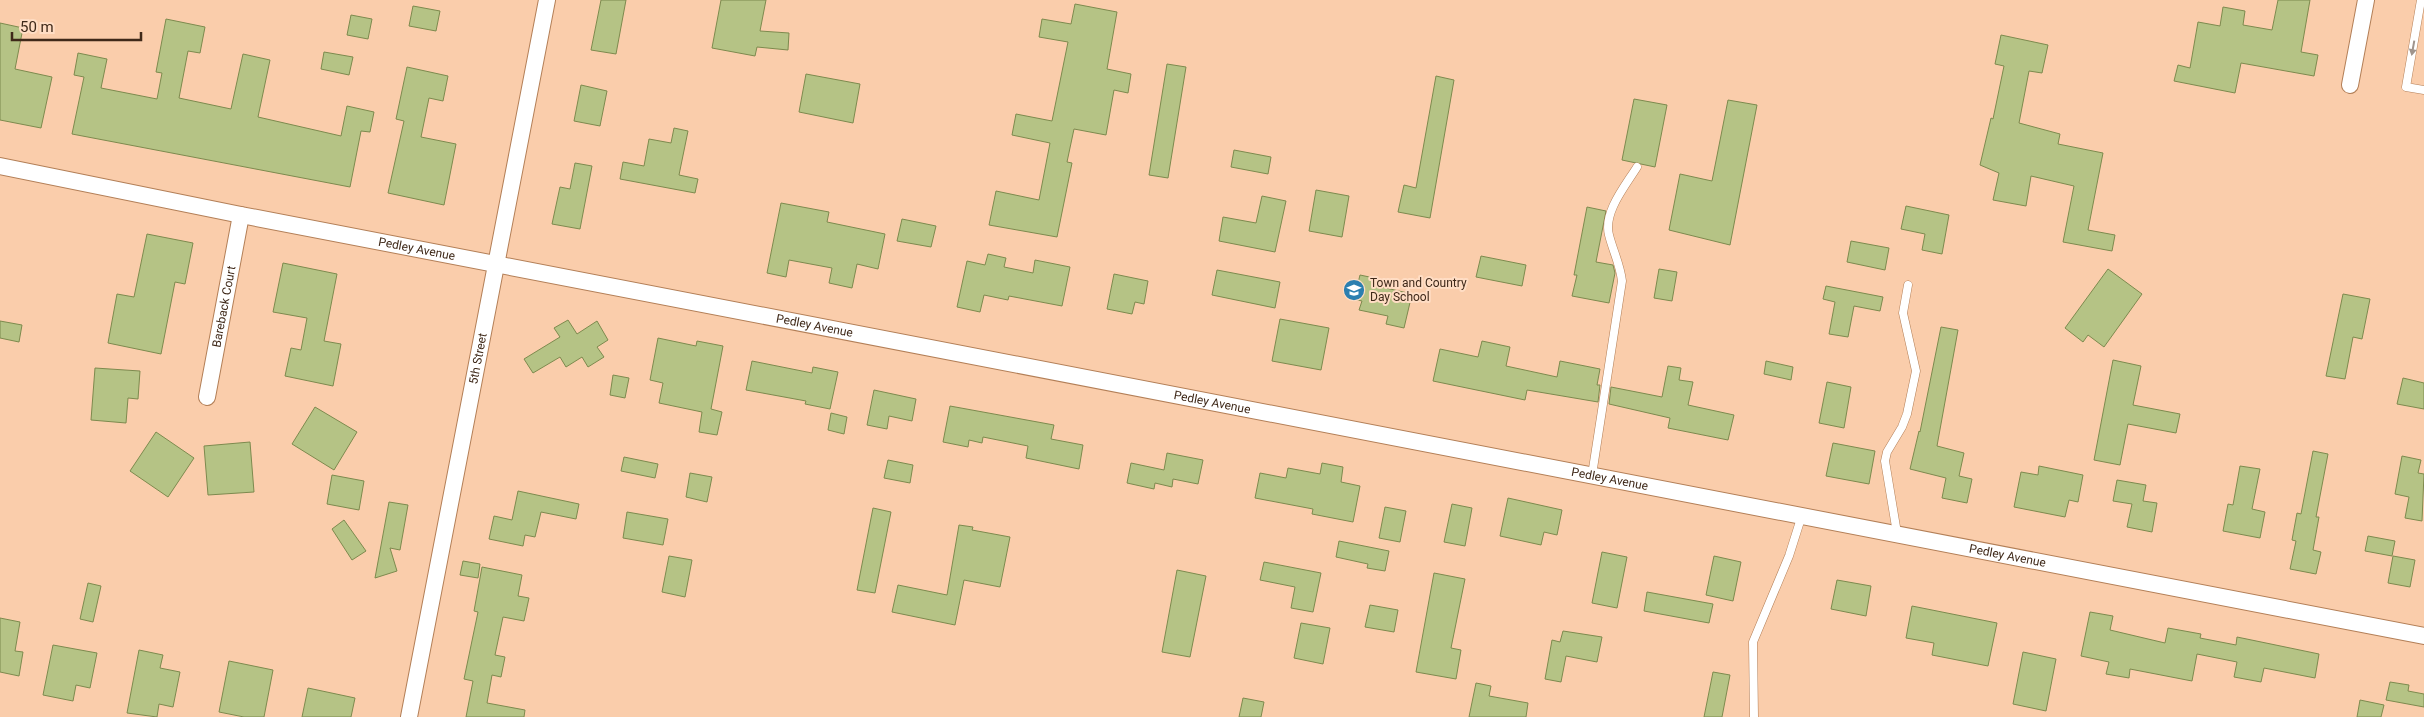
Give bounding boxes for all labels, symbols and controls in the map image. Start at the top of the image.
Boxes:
scale bar [12,10,141,42]
text: 50 m [20,18,54,36]
one-way arrow [2408,40,2416,56]
street label: Pedley Avenue [377,235,456,263]
street label: Bareback Court [209,265,238,348]
place label: Town and Country Day School [1370,276,1467,304]
school or university icon: Town and Country Day School [1342,278,1366,302]
street label: Pedley Avenue [775,311,854,340]
street label: 5th Street [466,332,490,385]
street label: Pedley Avenue [1173,388,1252,417]
street label: Pedley Avenue [1570,465,1649,493]
street label: Pedley Avenue [1968,541,2047,570]

